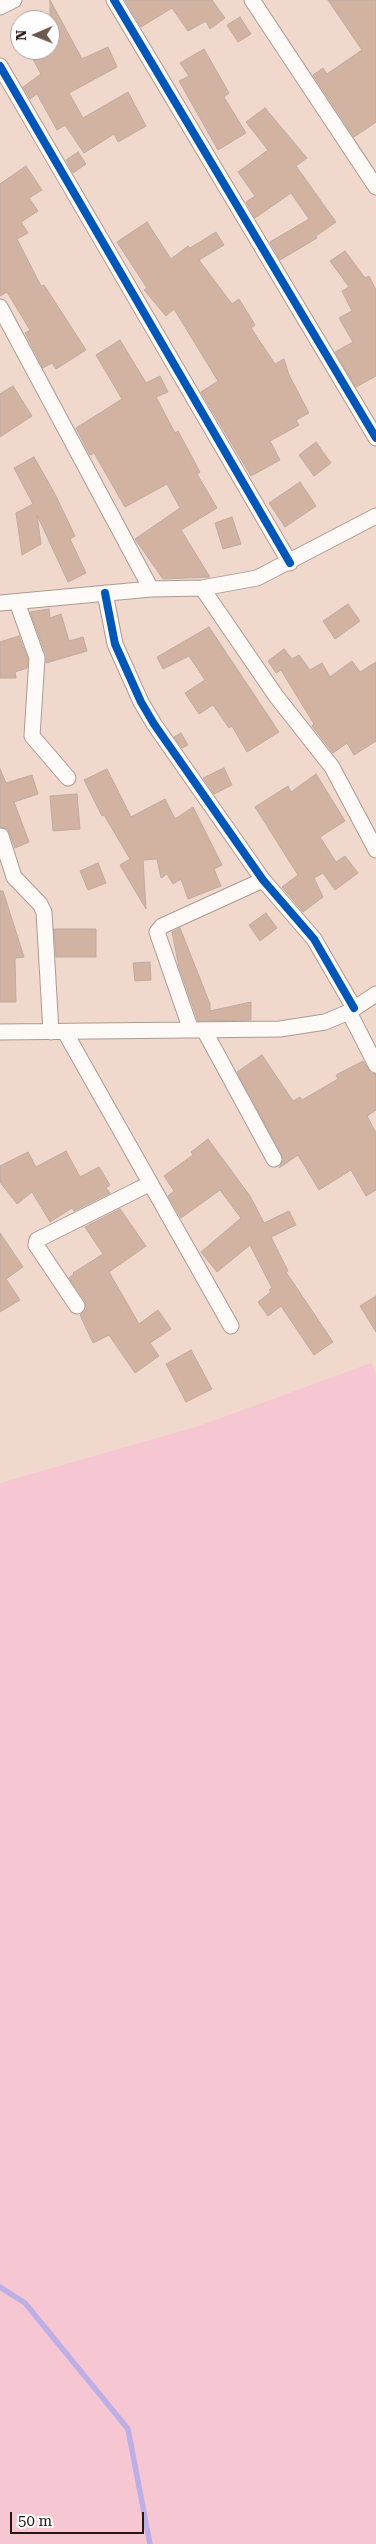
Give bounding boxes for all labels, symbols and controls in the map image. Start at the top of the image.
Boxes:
north arrow [10,10,60,60]
text: N [13,30,29,41]
scale bar [12,2502,146,2534]
text: 50 m [18,2512,52,2530]

